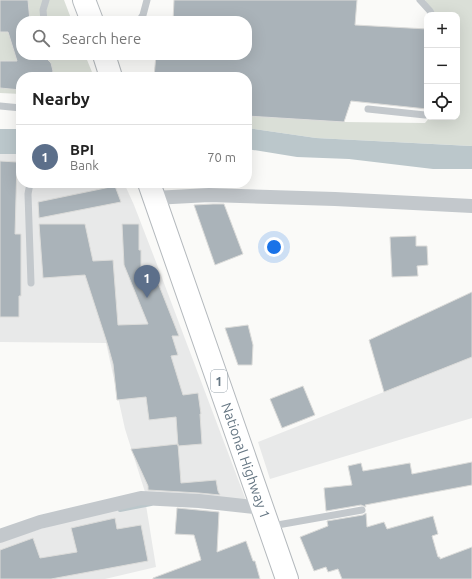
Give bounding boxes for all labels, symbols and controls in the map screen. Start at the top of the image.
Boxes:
map controls [424,12,460,120]
button: + [424,12,460,48]
search box [16,16,252,60]
icon: search [30,27,52,49]
text: Search here [62,30,141,47]
button: − [424,48,460,84]
button: locate [424,84,460,120]
text: Nearby [32,89,90,108]
text: BPI [70,141,94,158]
text: 1 [41,150,49,164]
text: 70 m [207,150,236,164]
text: Bank [70,158,99,172]
your location [264,237,284,257]
pin: 1 [134,265,160,298]
road number: 1 [211,370,227,392]
street label: National Highway 1 [218,401,273,521]

